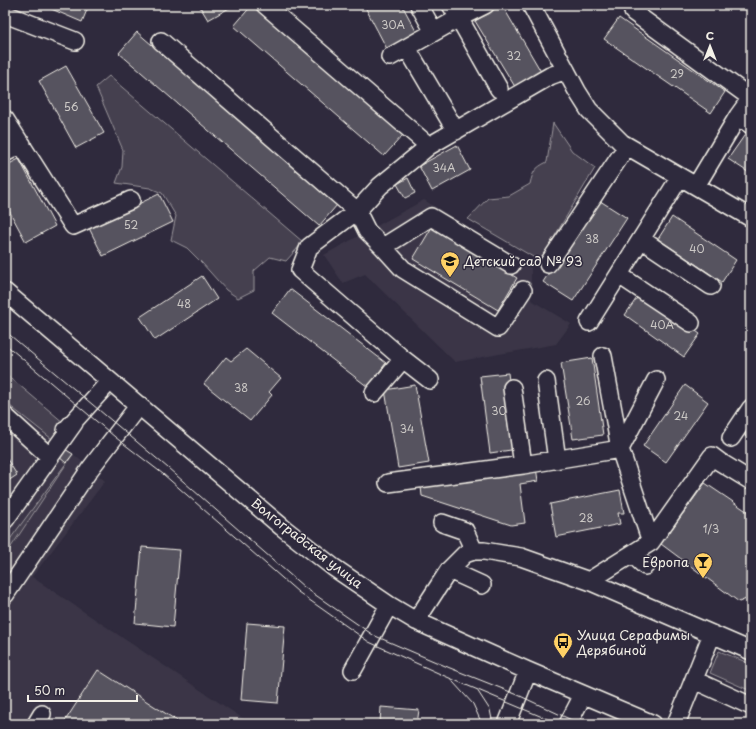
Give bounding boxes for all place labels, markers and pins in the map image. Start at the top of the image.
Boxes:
school or university icon: Детский сад № 93 [439,250,461,278]
place label: Детский сад № 93 [463,251,582,270]
bar icon: Европа [692,551,714,579]
place label: Европа [642,552,689,571]
place label: Улица Серафимы Дерябиной [576,625,690,659]
bus stop icon: Улица Серафимы Дерябиной [552,631,574,659]

